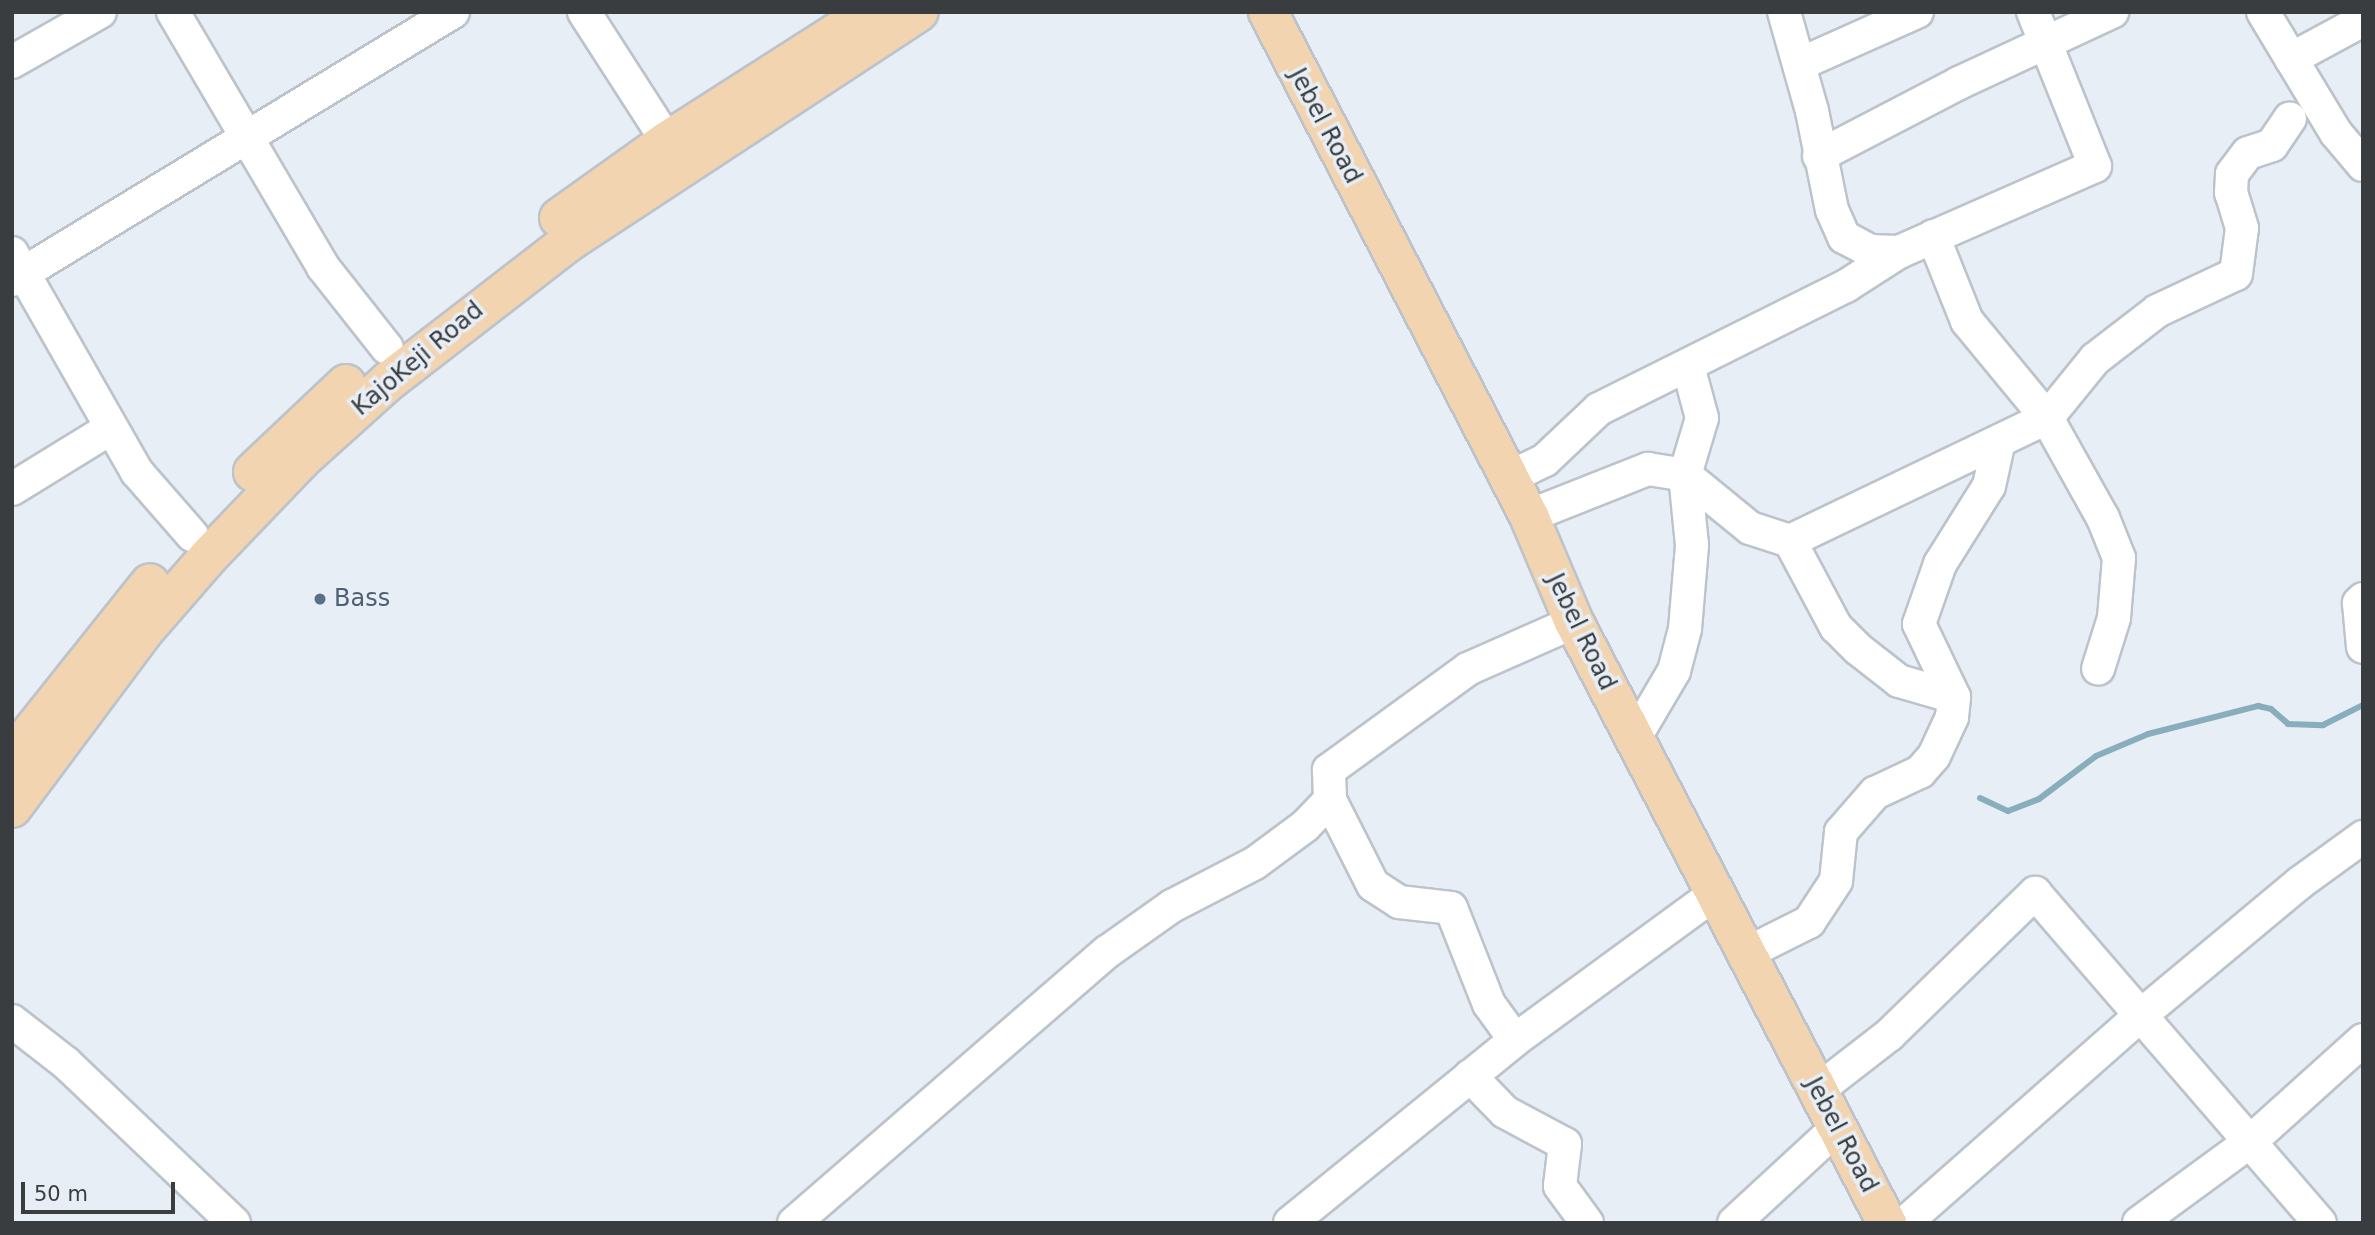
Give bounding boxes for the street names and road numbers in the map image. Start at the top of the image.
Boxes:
street label: Jebel Road [1283,63,1367,189]
street label: KajoKeji Road [347,296,489,422]
street label: Jebel Road [1540,569,1622,695]
street label: Jebel Road [1799,1072,1883,1198]

